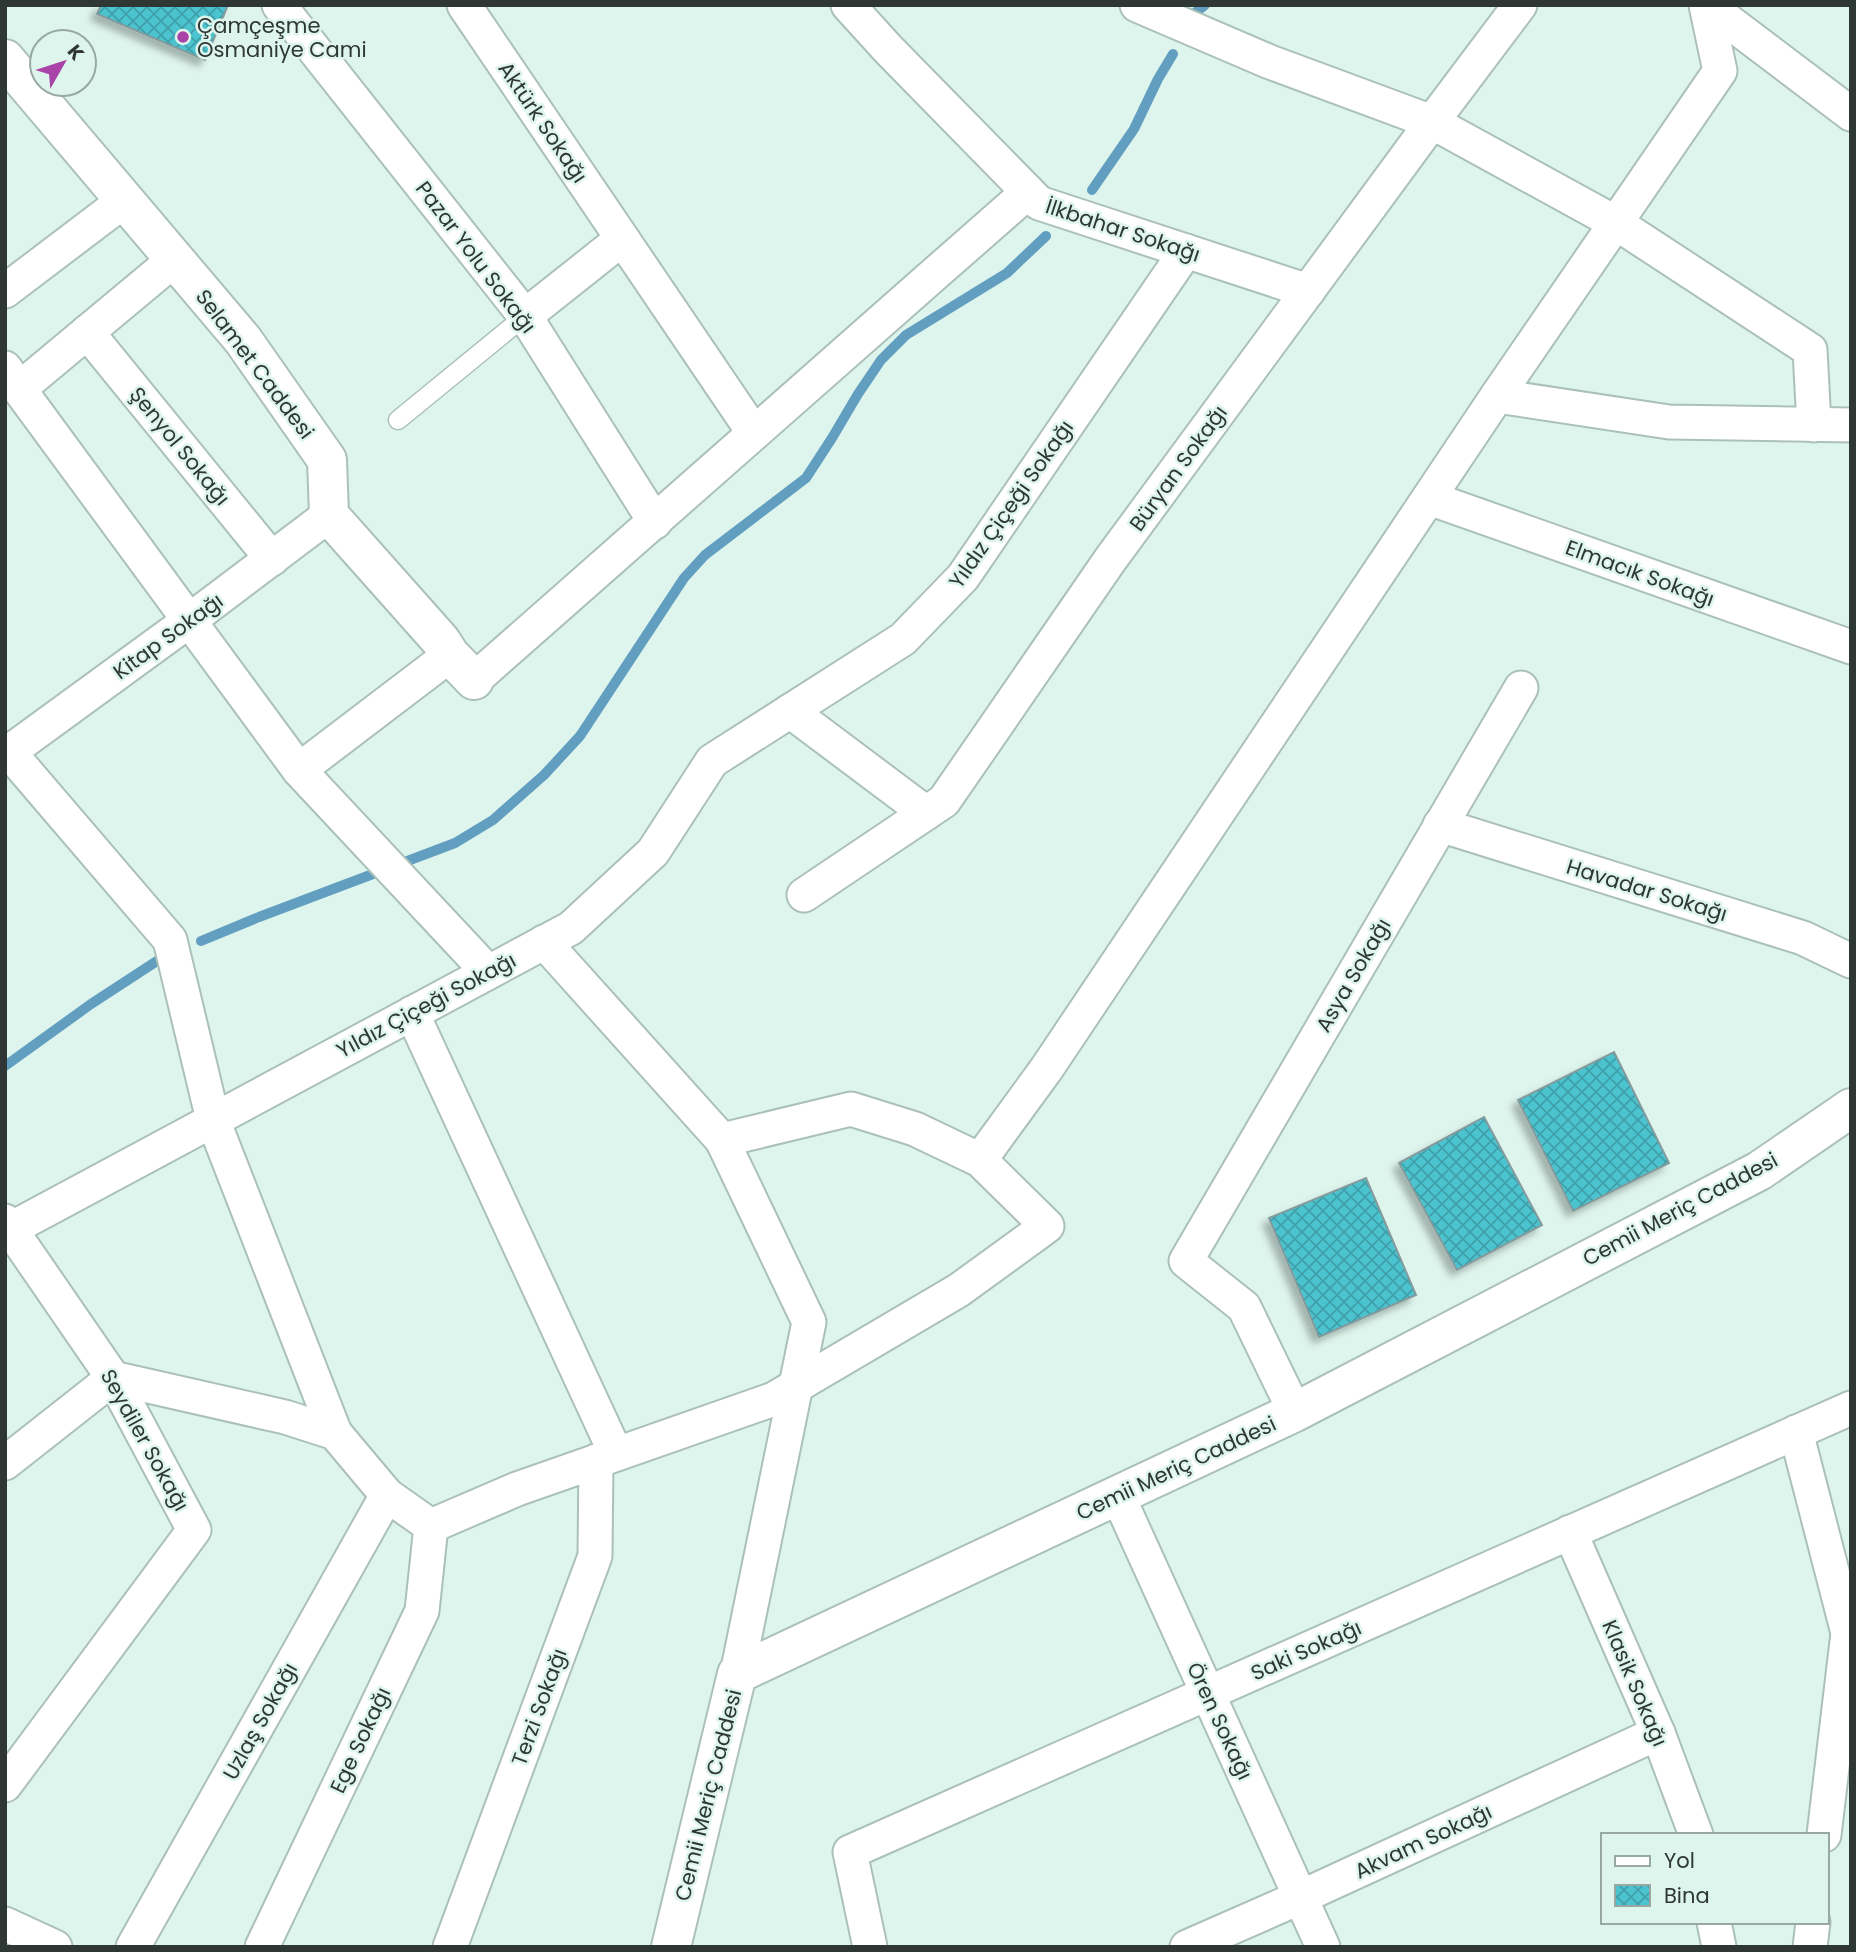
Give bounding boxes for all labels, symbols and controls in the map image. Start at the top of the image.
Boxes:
place label: Çamçeşme Osmaniye Cami [197,11,367,64]
north arrow [28,28,98,98]
marker: Çamçeşme Osmaniye Cami [175,29,191,45]
text: K [61,39,90,66]
street label: Aktürk Sokağı [492,56,594,188]
street label: Pazar Yolu Sokağı [409,175,543,339]
street label: İlkbahar Sokağı [1042,191,1204,269]
street label: Selamet Caddesi [189,283,321,445]
street label: Şenyol Sokağı [123,381,237,511]
street label: Büryan Sokağı [1122,399,1234,537]
street label: Yıldız Çiçeği Sokağı [942,414,1080,594]
street label: Elmacık Sokağı [1562,533,1718,613]
street label: Kitap Sokağı [107,586,229,686]
street label: Havadar Sokağı [1563,852,1731,928]
street label: Asya Sokağı [1309,913,1397,1037]
street label: Yıldız Çiçeği Sokağı [331,945,521,1065]
street label: Cemii Meriç Caddesi [1577,1145,1783,1273]
street label: Seydiler Sokağı [94,1364,196,1516]
street label: Cemii Meriç Caddesi [1071,1409,1281,1527]
street label: Saki Sokağı [1246,1613,1366,1687]
street label: Klasik Sokağı [1595,1615,1675,1751]
street label: Terzi Sokağı [504,1644,574,1770]
street label: Uzlaş Sokağı [216,1657,304,1785]
street label: Ören Sokağı [1180,1658,1260,1784]
street label: Ege Sokağı [323,1682,397,1798]
street label: Cemii Meriç Caddesi [668,1686,748,1904]
street label: Akvam Sokağı [1350,1797,1496,1885]
legend [1601,1833,1828,1924]
text: Yol [1664,1846,1695,1875]
text: Bina [1664,1881,1710,1910]

